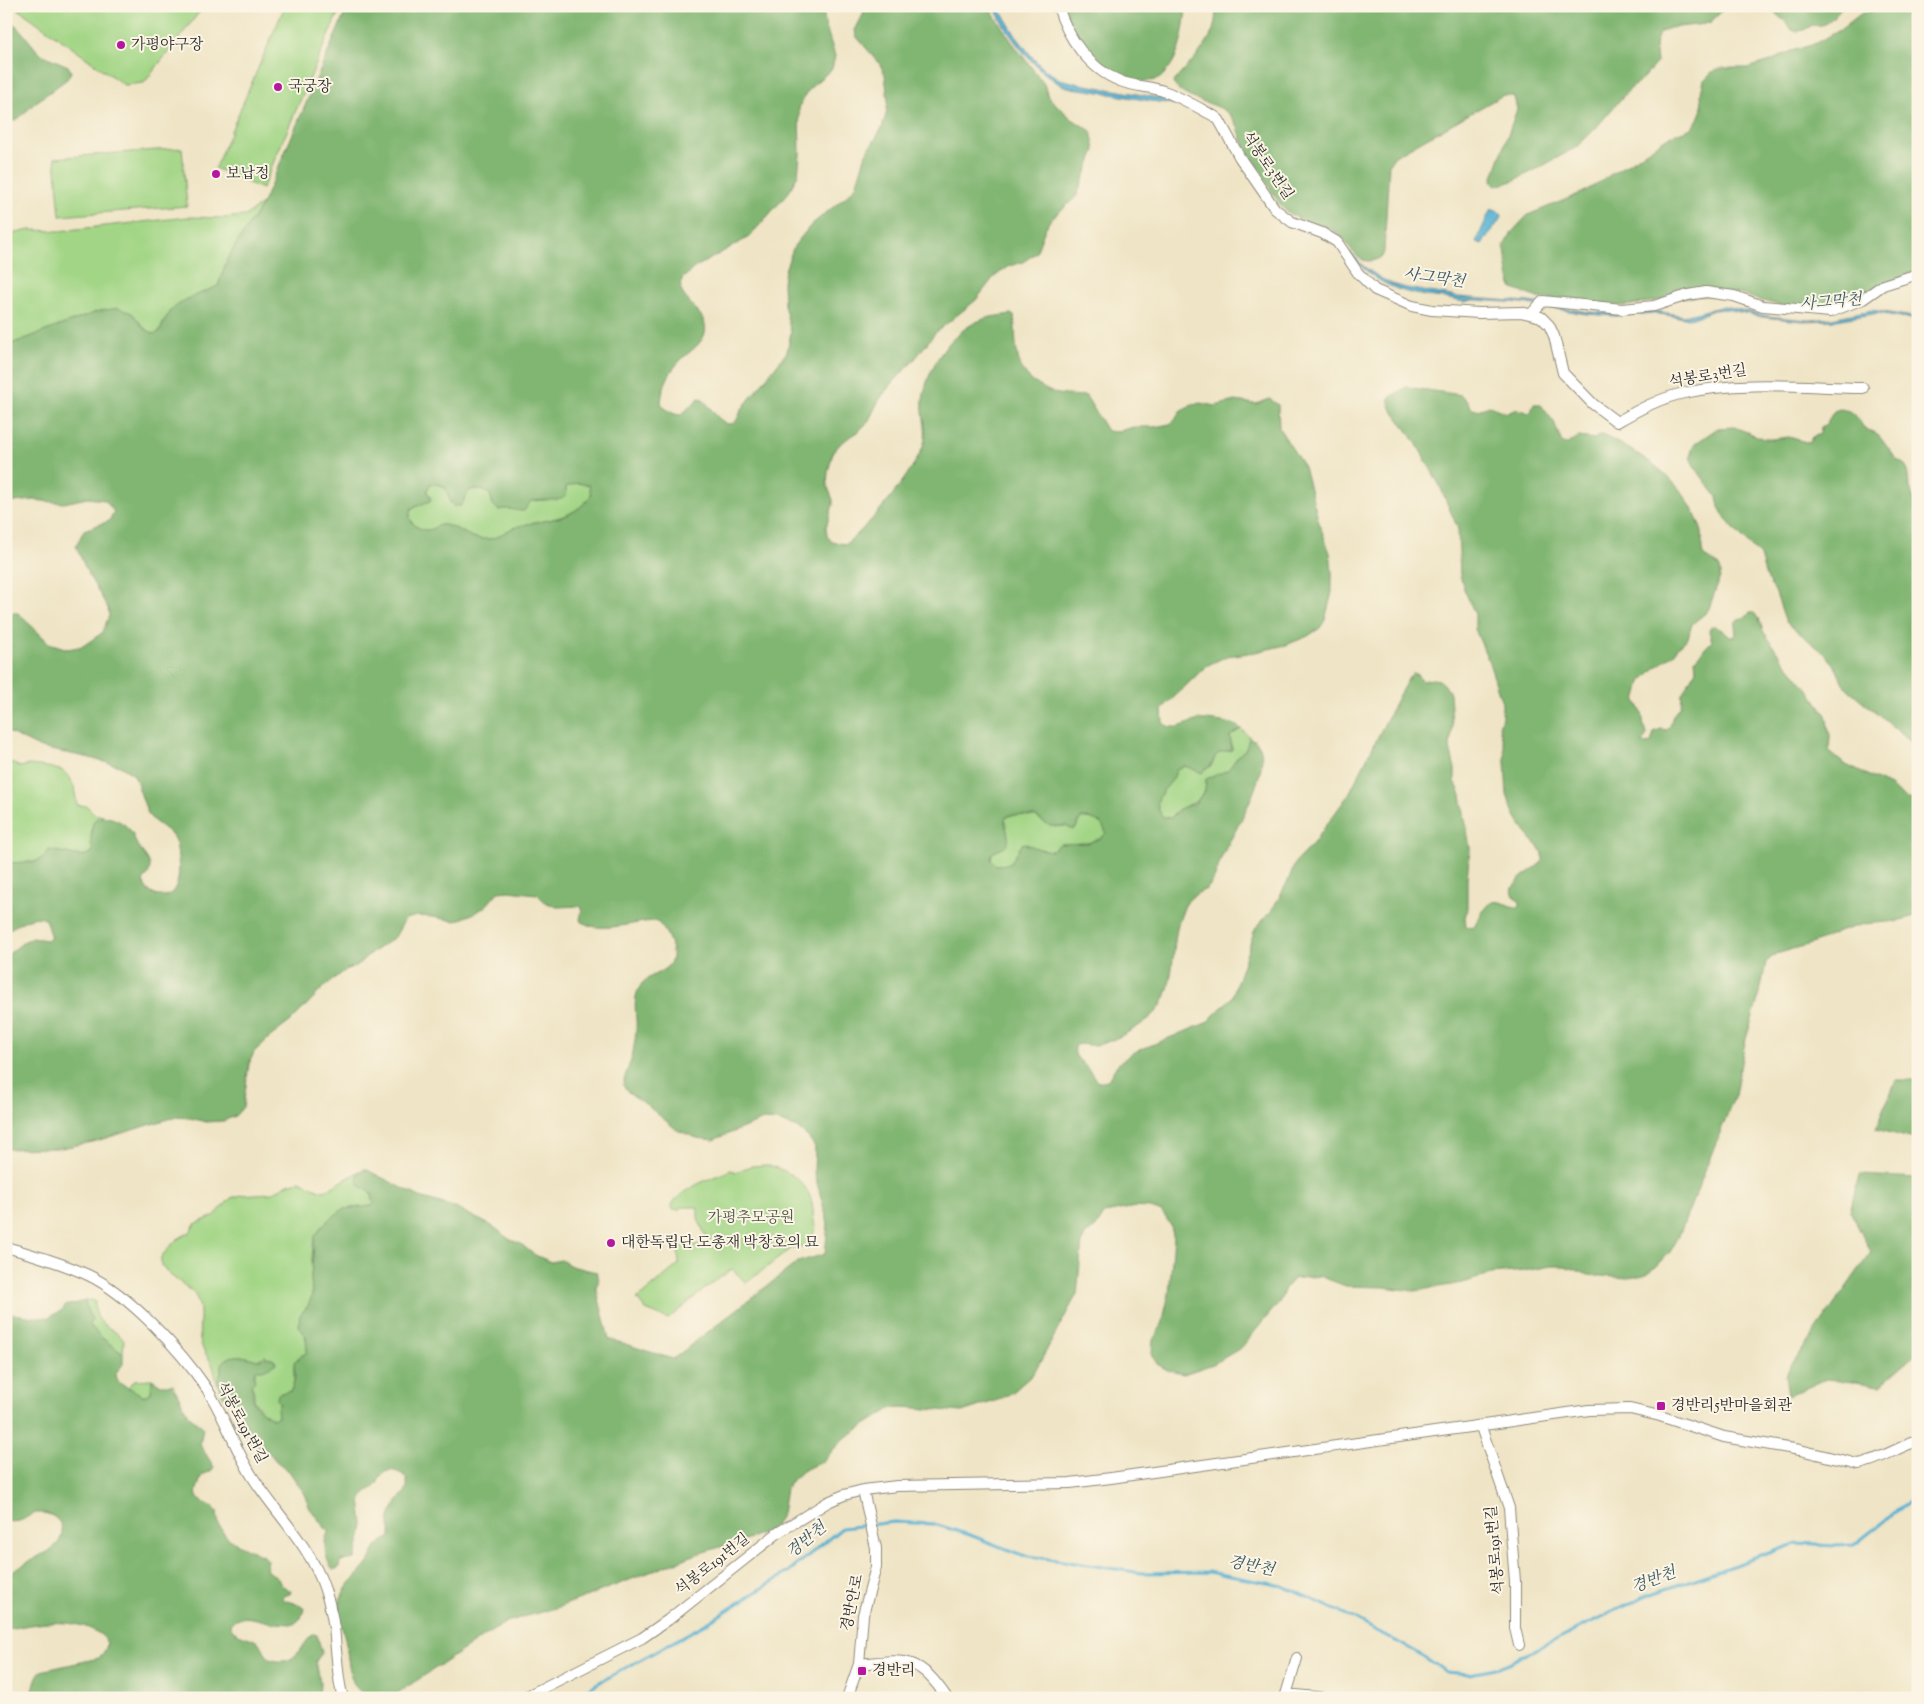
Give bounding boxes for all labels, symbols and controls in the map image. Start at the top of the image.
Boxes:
place label: 가평야구장 [131,35,204,56]
marker: 가평야구장 [115,39,127,51]
place label: 국궁장 [288,77,332,98]
marker: 국궁장 [272,81,284,93]
street label: 석봉로3번길 [1236,128,1298,204]
place label: 보납정 [226,164,269,185]
marker: 보납정 [210,168,222,180]
water label: 사그막천 [1402,263,1468,295]
water label: 사그막천 [1799,289,1864,317]
street label: 석봉로3번길 [1668,360,1748,394]
park label: 가평추모공원 [708,1208,794,1229]
place label: 대한독립단 도총재 박창호의 묘 [621,1233,819,1254]
marker: 대한독립단 도총재 박창호의 묘 [605,1237,617,1249]
street label: 석봉로191번길 [211,1378,271,1468]
place label: 경반리5반마을회관 [1671,1396,1793,1417]
marker: 경반리5반마을회관 [1655,1400,1667,1412]
street label: 석봉로191번길 [1482,1504,1510,1596]
water label: 경반천 [782,1516,833,1565]
street label: 석봉로191번길 [671,1529,755,1601]
water label: 경반천 [1226,1551,1277,1583]
water label: 경반천 [1628,1561,1681,1600]
street label: 경반안로 [837,1572,869,1634]
place label: 경반리 [872,1661,915,1682]
marker: 경반리 [856,1665,868,1677]

